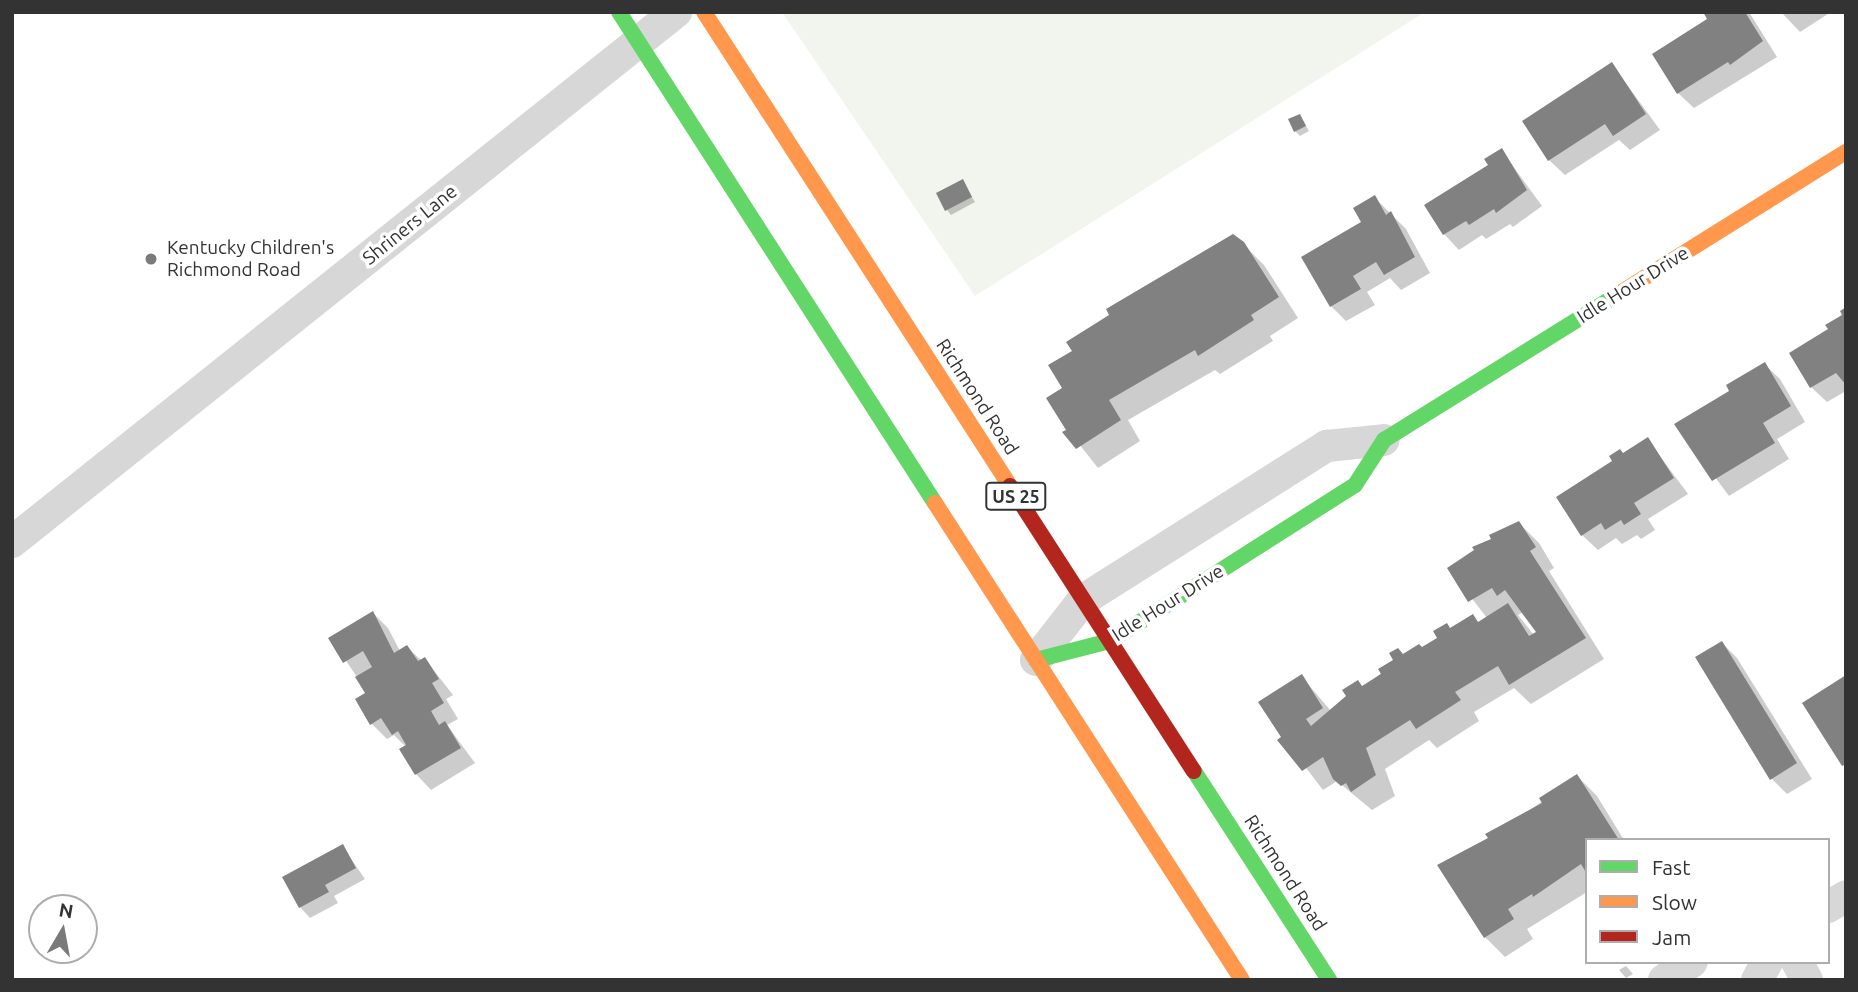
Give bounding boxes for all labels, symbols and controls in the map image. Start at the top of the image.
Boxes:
street label: Shriners Lane [358,180,462,270]
place label: Kentucky Children's Richmond Road [167,237,334,281]
street label: Idle Hour Drive [1573,242,1693,328]
marker: Kentucky Children's Richmond Road [141,249,161,269]
street label: Richmond Road [931,335,1023,459]
road number: US 25 [984,482,1048,510]
street label: Idle Hour Drive [1108,560,1228,646]
street label: Richmond Road [1239,811,1331,935]
legend [1585,838,1830,964]
text: Fast [1652,855,1690,879]
text: Slow [1652,890,1697,914]
north arrow [28,894,98,964]
text: N [57,898,75,922]
text: Jam [1652,925,1691,949]

